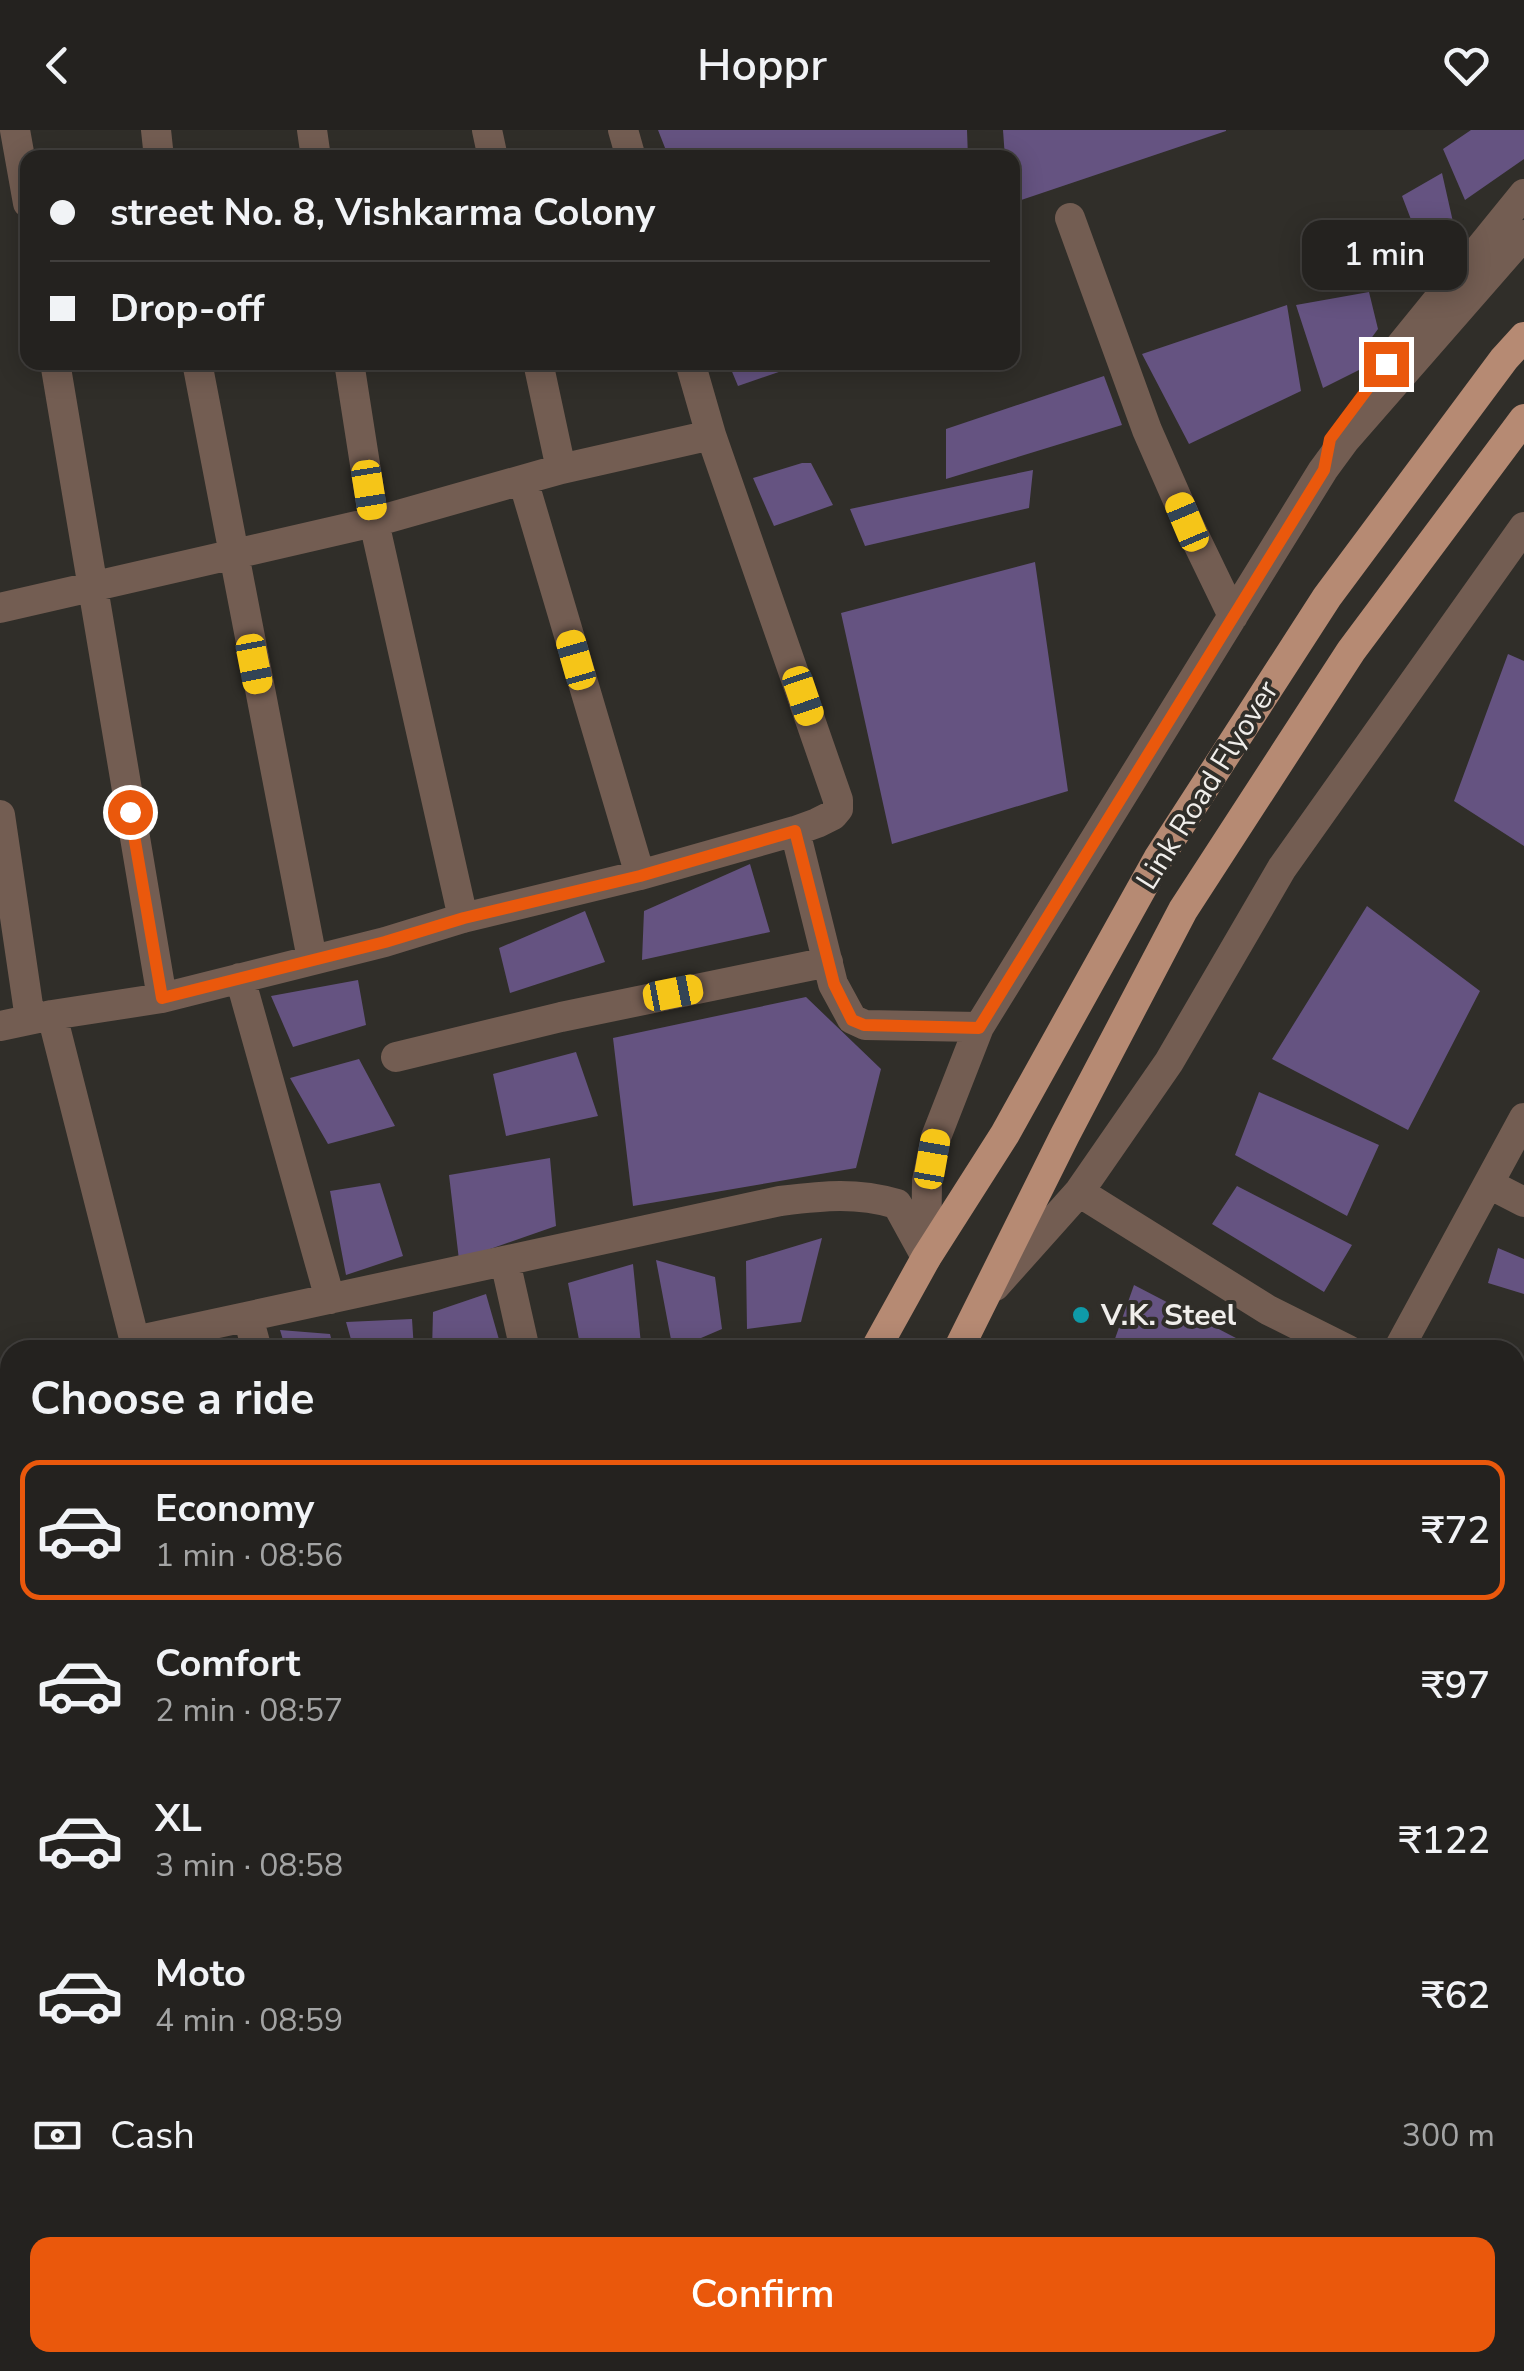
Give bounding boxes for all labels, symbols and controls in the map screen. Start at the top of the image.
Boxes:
text: Hoppr [697,35,827,96]
icon: back [30,38,85,93]
icon: heart [1439,38,1494,93]
text: street No. 8, Vishkarma Colony [110,187,655,238]
callout: 1 min [1304,219,1468,289]
text: 1 min [1344,233,1425,276]
text: Drop-off [110,283,264,334]
route end [1364,342,1409,387]
car [349,458,389,522]
car [1161,489,1213,555]
car [553,627,599,693]
car [234,632,274,696]
car [779,663,827,729]
street label: Link Road Flyover [1127,673,1288,898]
route start [108,790,153,835]
car [641,973,705,1013]
car [912,1127,952,1191]
place label: V.K. Steel [1100,1295,1237,1336]
marker: V.K. Steel [1070,1304,1092,1326]
text: Choose a ride [30,1369,315,1430]
text: Economy [155,1483,314,1534]
icon: car [35,1485,125,1575]
text: ₹72 [1422,1505,1490,1556]
text: 1 min · 08:56 [155,1534,343,1577]
text: Comfort [155,1638,300,1689]
icon: car [35,1640,125,1730]
text: ₹97 [1422,1660,1490,1711]
text: 2 min · 08:57 [155,1689,343,1732]
text: XL [155,1793,202,1844]
icon: car [35,1795,125,1885]
text: ₹122 [1399,1815,1490,1866]
text: 3 min · 08:58 [155,1844,343,1887]
text: Moto [155,1948,246,1999]
icon: car [35,1950,125,2040]
text: ₹62 [1422,1970,1490,2021]
text: 4 min · 08:59 [155,1999,343,2042]
icon: cash [30,2108,85,2163]
text: Cash [110,2110,195,2161]
text: 300 m [1402,2114,1495,2157]
button: Confirm [30,2237,1495,2352]

